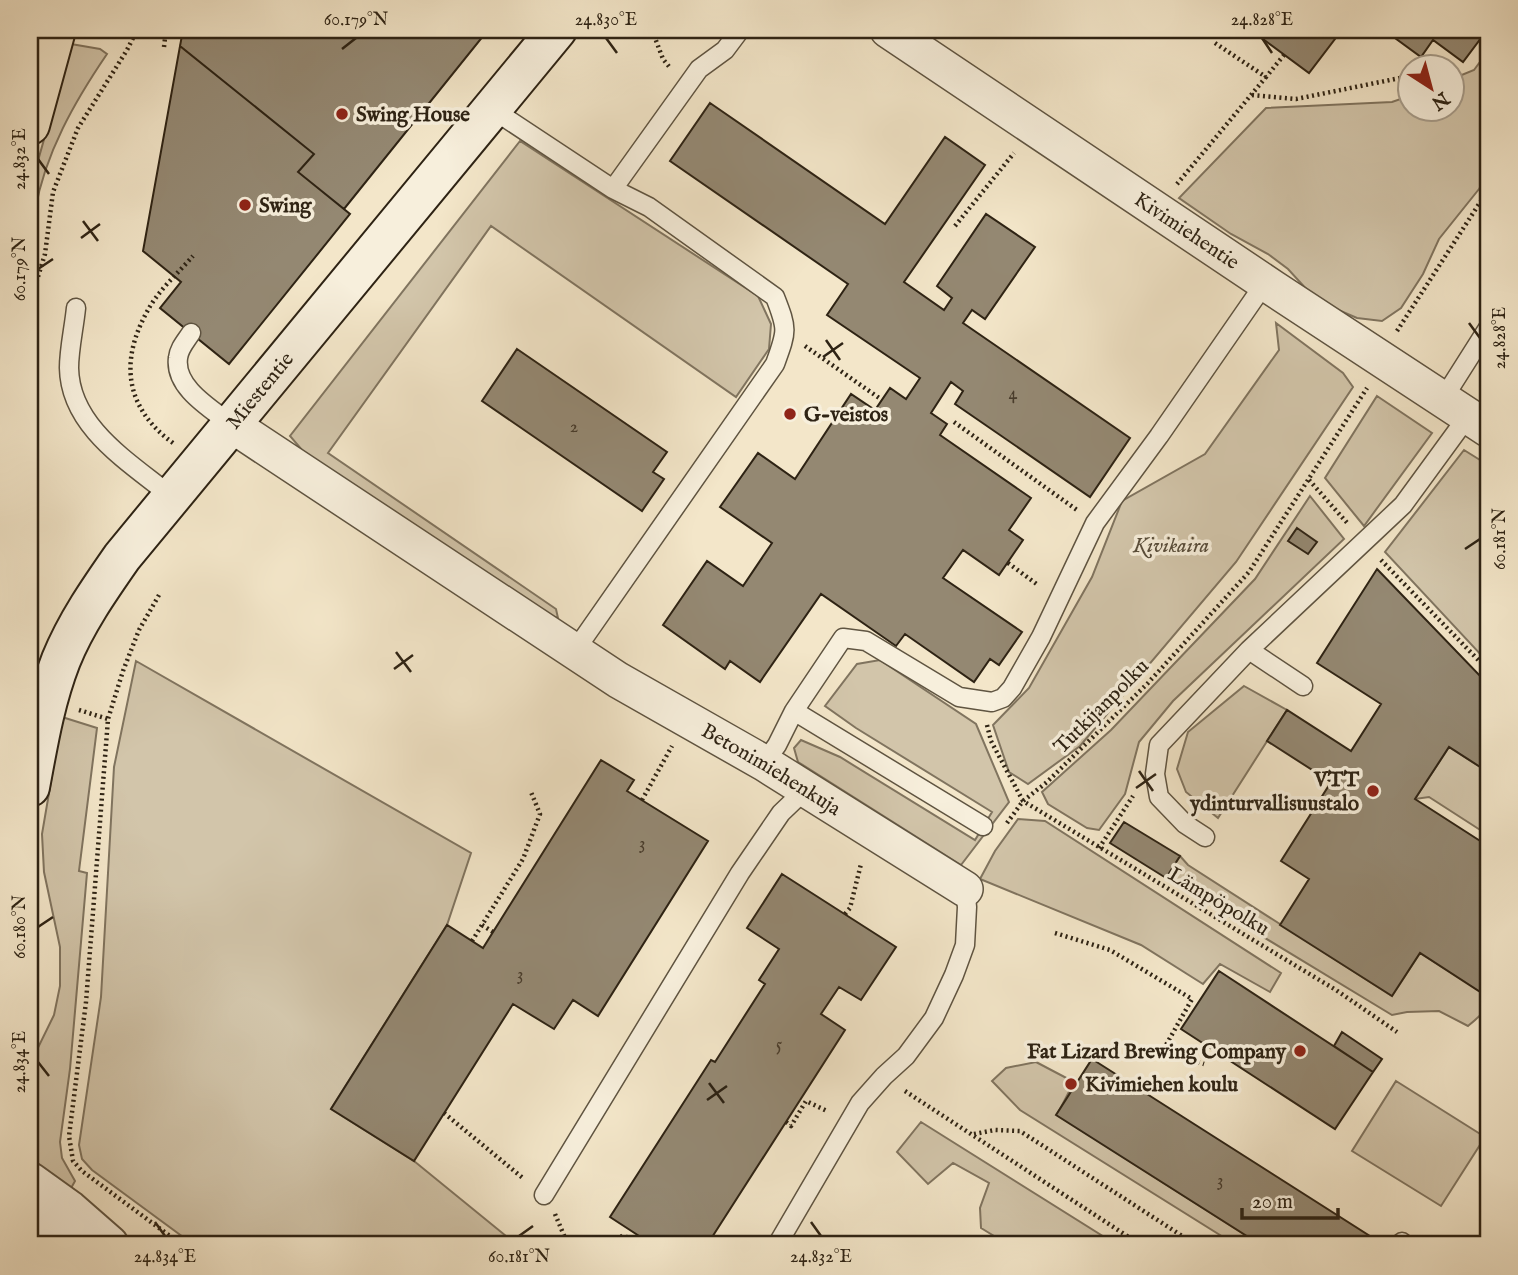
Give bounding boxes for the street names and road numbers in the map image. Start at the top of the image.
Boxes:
street label: Kivimiehentie [1128,187,1244,277]
street label: Miestentie [221,347,301,436]
street label: Tutkijanpolku [1049,654,1156,760]
street label: Betonimiehenkuja [696,718,846,823]
street label: Lämpöpolku [1163,862,1274,943]

